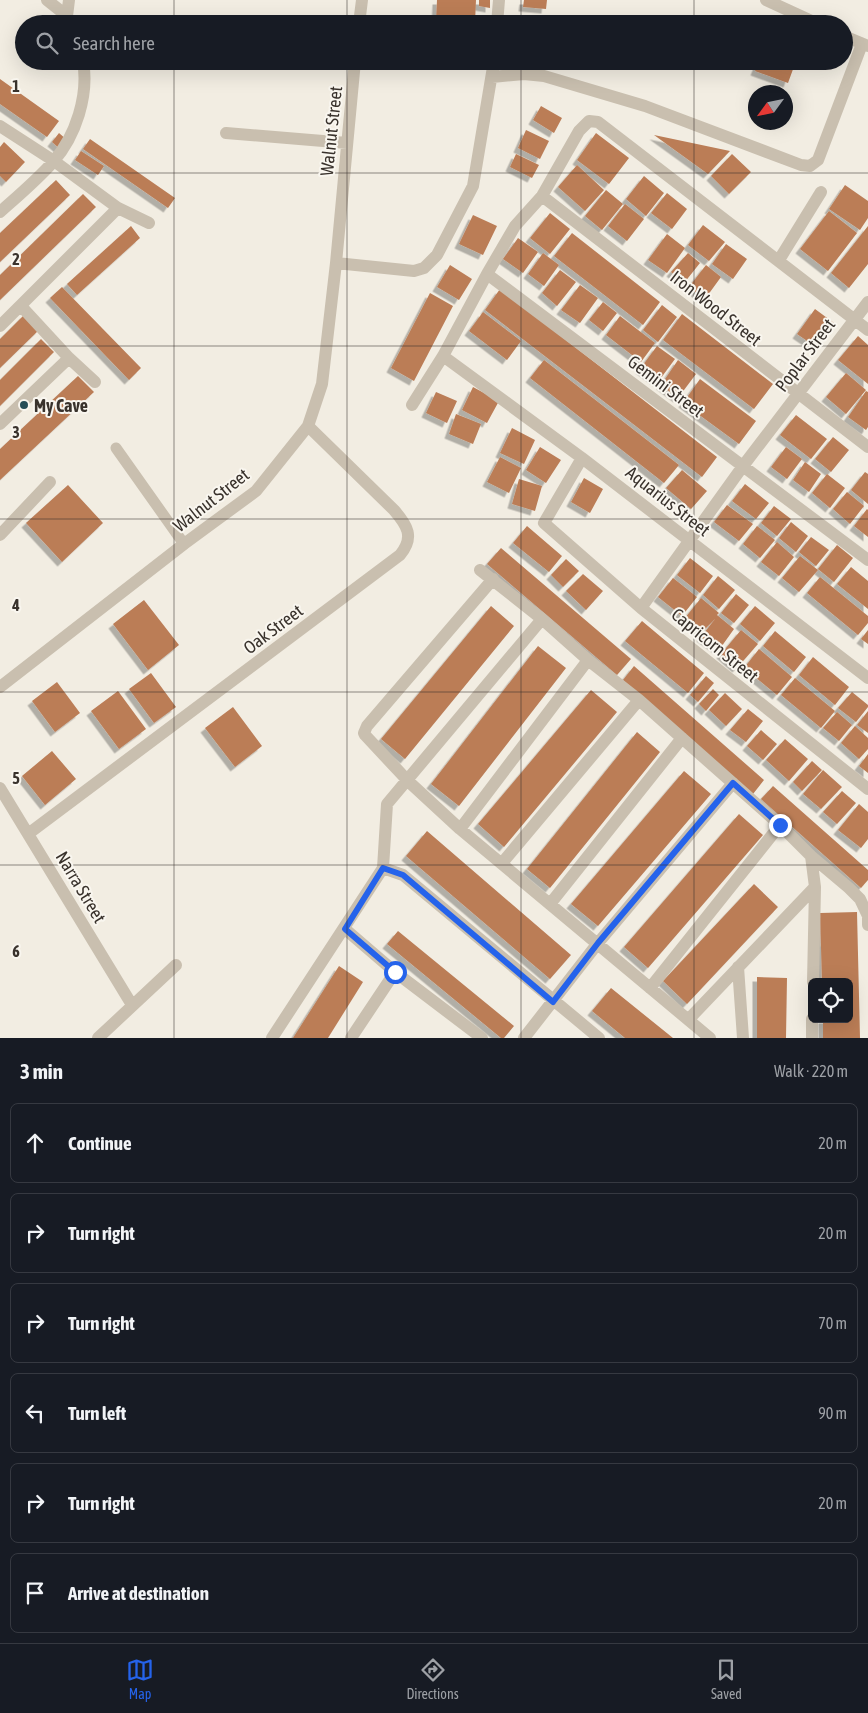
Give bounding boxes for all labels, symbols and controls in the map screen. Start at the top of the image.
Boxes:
search box [15,15,853,70]
icon: search [33,29,61,57]
text: Search here [73,32,155,54]
text: 1 [12,77,20,95]
street label: Walnut Street [316,85,346,177]
north arrow [748,85,793,130]
text: 2 [12,250,20,268]
street label: Iron Wood Street [666,266,766,350]
street label: Poplar Street [771,314,839,396]
street label: Gemini Street [624,351,708,421]
place label: My Cave [34,395,88,416]
marker: My Cave [18,399,30,411]
text: 3 [12,423,20,441]
street label: Aquarius Street [622,462,714,540]
street label: Walnut Street [169,464,253,536]
text: 4 [11,596,20,614]
street label: Oak Street [239,600,307,658]
street label: Capricorn Street [667,604,763,686]
text: 5 [12,769,20,787]
route end [769,814,792,837]
street label: Narra Street [52,847,110,927]
text: 6 [12,942,20,960]
route start [384,961,407,984]
map controls [808,978,853,1023]
button: locate [808,978,853,1023]
text: 3 min [20,1059,63,1083]
text: Walk · 220 m [774,1062,848,1080]
icon: ahead [21,1129,49,1157]
text: Continue [68,1132,132,1154]
text: 20 m [818,1134,847,1152]
icon: right [21,1219,49,1247]
text: Turn right [68,1222,135,1244]
text: 20 m [818,1224,847,1242]
icon: right [21,1309,49,1337]
text: Turn right [68,1312,135,1334]
text: 70 m [818,1314,847,1332]
icon: left [21,1399,49,1427]
text: Turn left [68,1402,126,1424]
text: 90 m [818,1404,847,1422]
icon: right [21,1489,49,1517]
text: Turn right [68,1492,135,1514]
text: 20 m [818,1494,847,1512]
icon: arrive [21,1579,49,1607]
text: Arrive at destination [68,1582,209,1604]
tab: Map [126,1656,154,1702]
tab: Directions [406,1656,459,1702]
tab: Saved [711,1656,742,1702]

